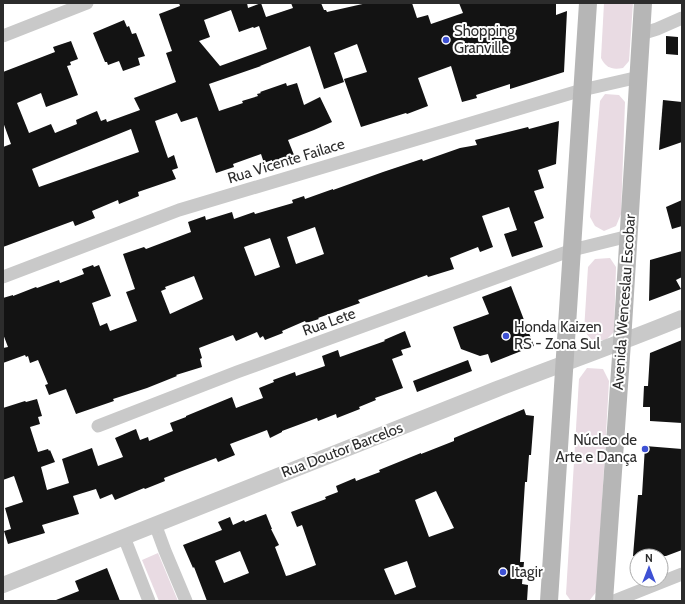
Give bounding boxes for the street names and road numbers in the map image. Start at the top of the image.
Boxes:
street label: Rua Vicente Failace [225,135,347,187]
street label: Avenida Wenceslau Escobar [609,213,639,390]
street label: Rua Lete [300,304,358,340]
street label: Rua Doutor Barcelos [279,419,405,481]

